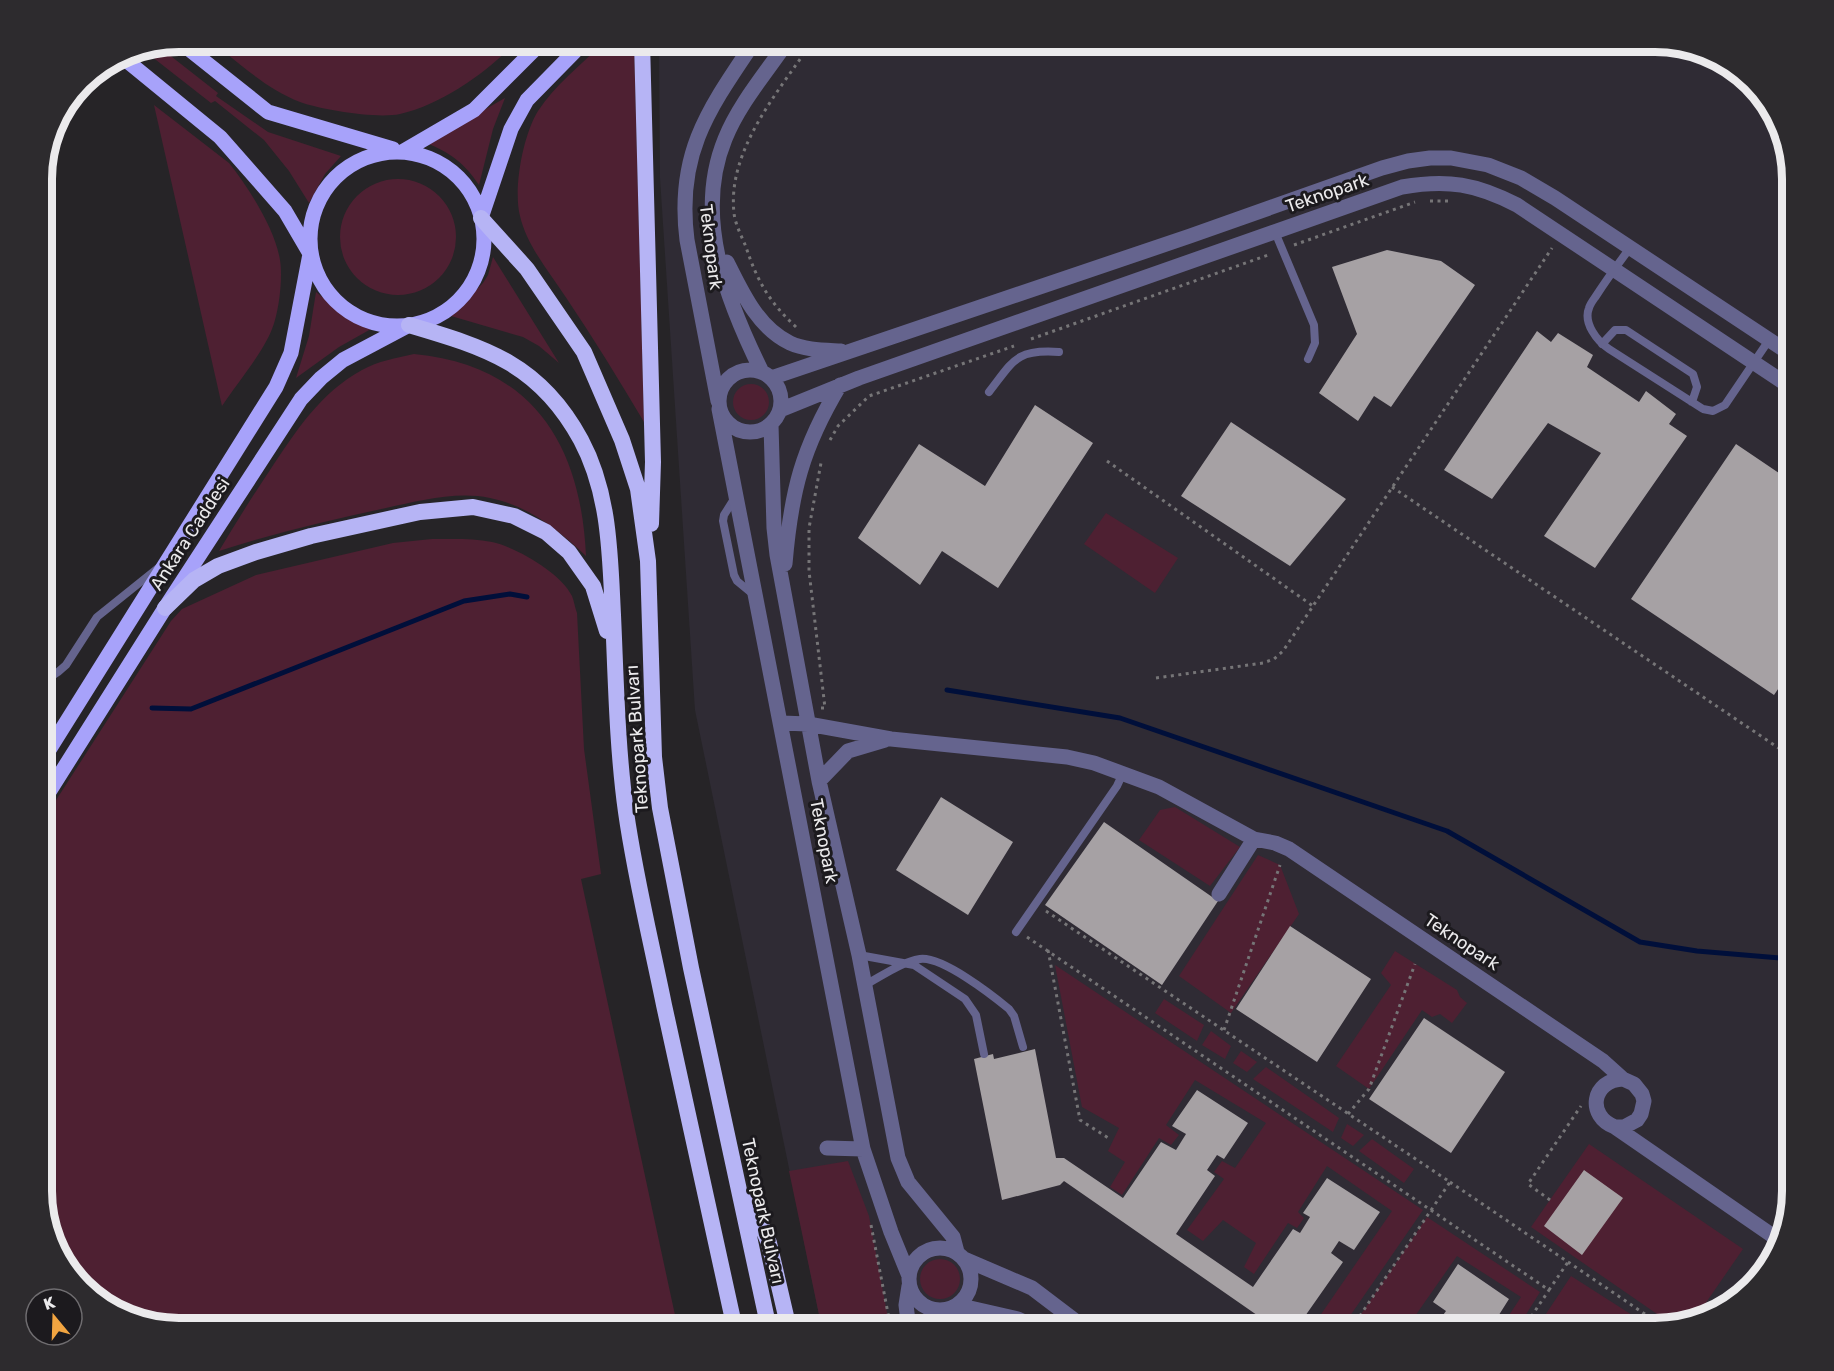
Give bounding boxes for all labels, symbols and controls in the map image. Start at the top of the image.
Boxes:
street label: Teknopark [1283,168,1372,217]
street label: Teknopark [695,203,727,292]
street label: Ankara Caddesi [145,473,235,595]
street label: Teknopark Bulvarı [621,664,653,814]
street label: Teknopark [805,797,843,886]
street label: Teknopark [1420,909,1504,976]
street label: Teknopark Bulvarı [737,1136,789,1286]
north arrow [24,1287,84,1347]
text: K [41,1292,58,1314]

